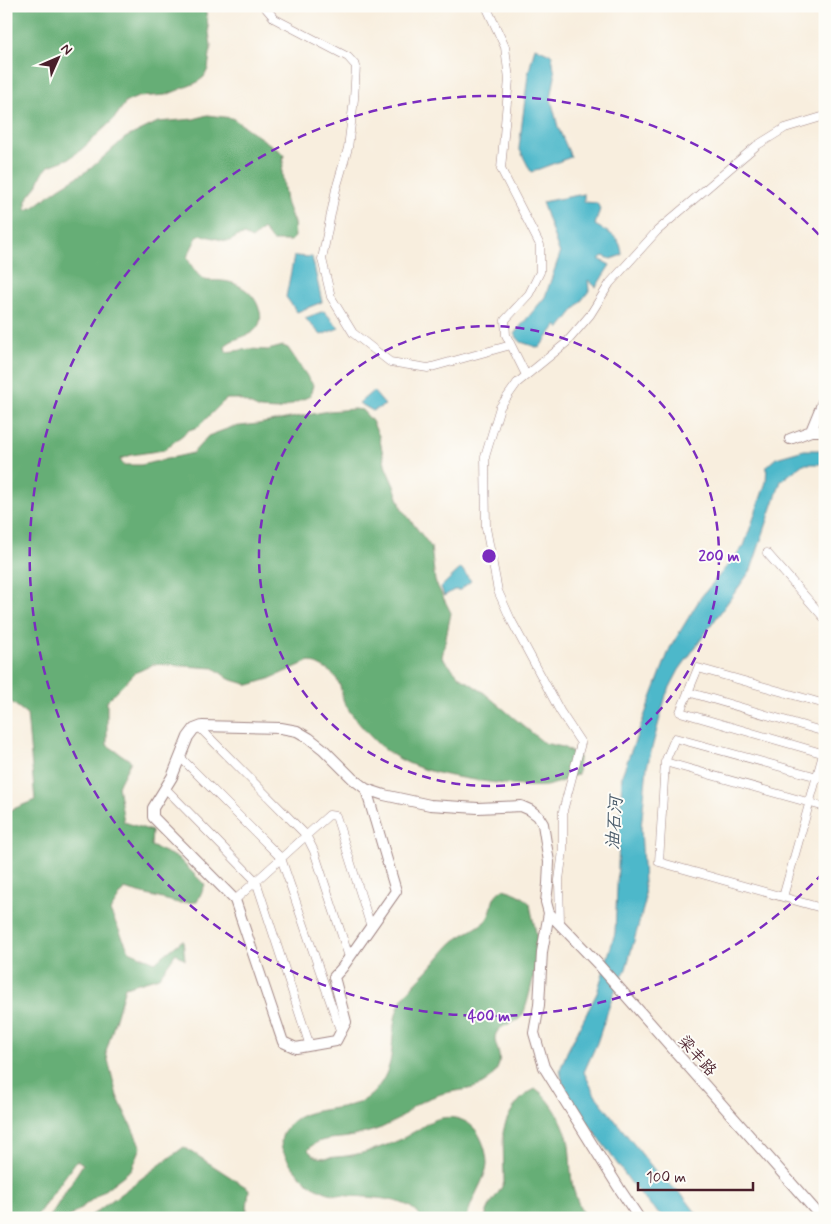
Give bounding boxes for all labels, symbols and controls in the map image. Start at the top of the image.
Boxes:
north arrow [32,32,82,82]
text: N [57,40,76,59]
centre of rings [480,547,498,565]
text: 200 m [699,547,740,567]
water label: 油石河 [601,792,629,851]
text: 400 m [468,1007,510,1027]
street label: 梁丰路 [673,1031,721,1081]
scale bar [638,1159,754,1191]
text: 100 m [646,1168,686,1188]

